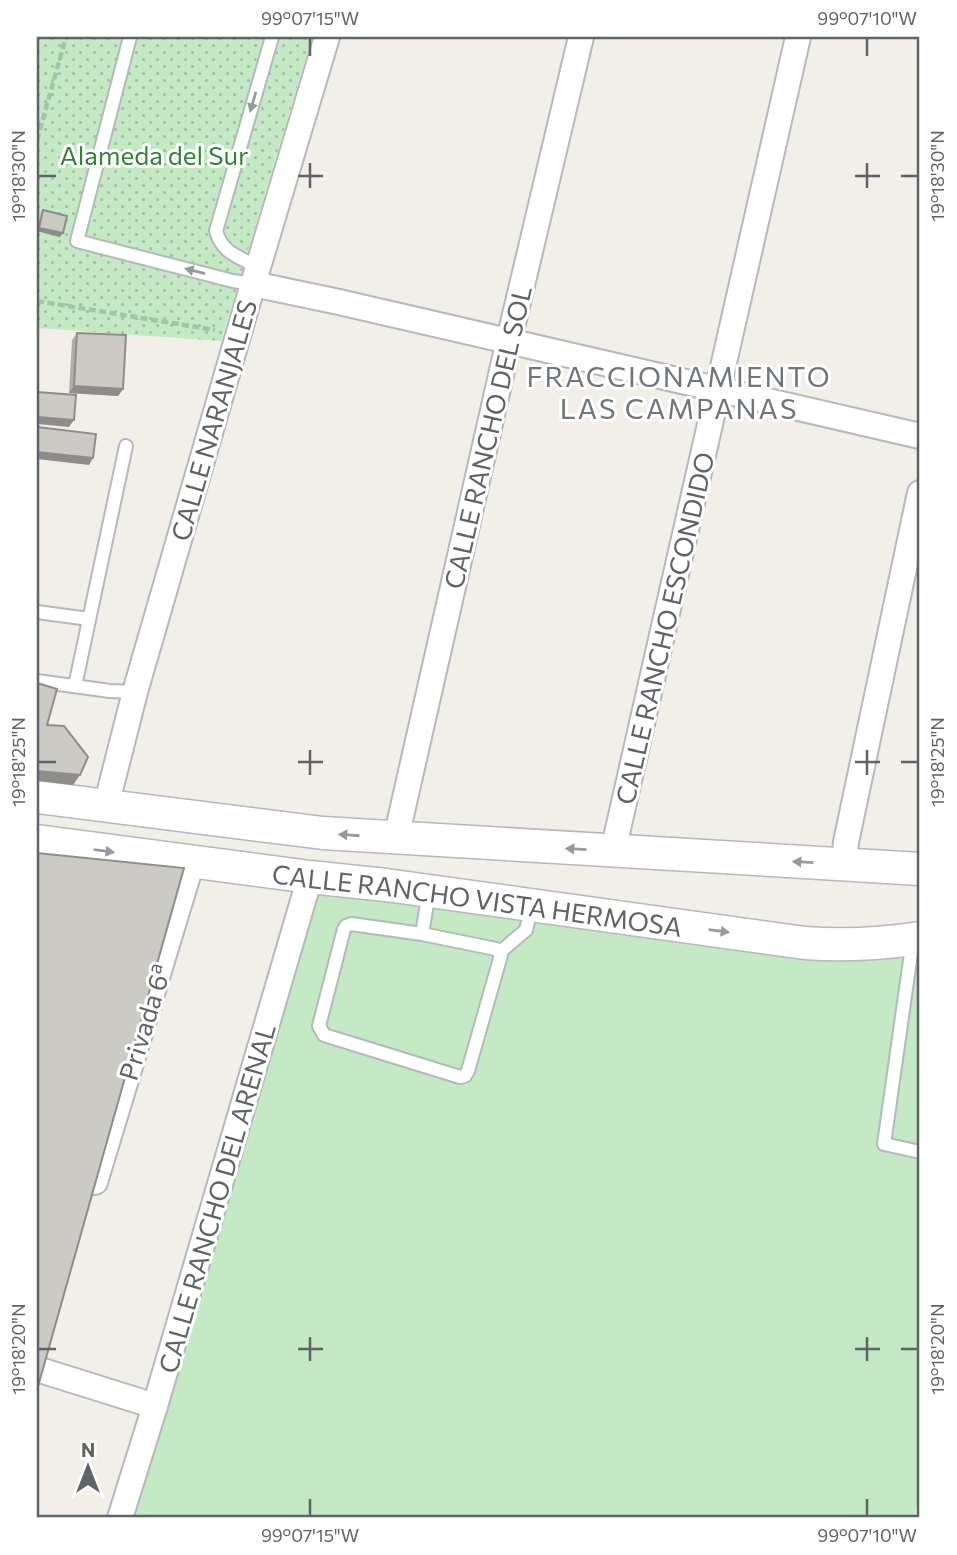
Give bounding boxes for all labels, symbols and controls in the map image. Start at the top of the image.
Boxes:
text: 99°07'15"W [261,7,359,29]
text: 99°07'10"W [817,7,917,29]
one-way arrow [247,92,258,114]
text: 19°18'30"N [7,130,29,222]
text: 19°18'30"N [926,130,948,222]
park label: Alameda del Sur [60,139,248,170]
one-way arrow [183,265,205,276]
street label: CALLE RANCHO DEL SOL [437,282,537,592]
street label: CALLE NARANJALES [164,296,262,544]
district label: FRACCIONAMIENTO LAS CAMPANAS [526,359,832,425]
street label: CALLE RANCHO ESCONDIDO [608,449,720,807]
text: 19°18'25"N [7,717,29,807]
text: 19°18'25"N [926,717,948,807]
one-way arrow [338,829,360,840]
one-way arrow [565,843,587,854]
one-way arrow [93,845,115,856]
street label: CALLE RANCHO VISTA HERMOSA [270,857,684,941]
one-way arrow [792,857,814,868]
one-way arrow [708,926,730,937]
street label: Privada 6ª [112,960,176,1084]
street label: CALLE RANCHO DEL ARENAL [151,1020,281,1376]
text: 19°18'20"N [7,1303,29,1395]
text: 19°18'20"N [926,1303,948,1395]
north arrow [52,1432,122,1502]
text: N [81,1438,95,1461]
text: 99°07'15"W [261,1524,359,1546]
text: 99°07'10"W [817,1524,917,1546]

